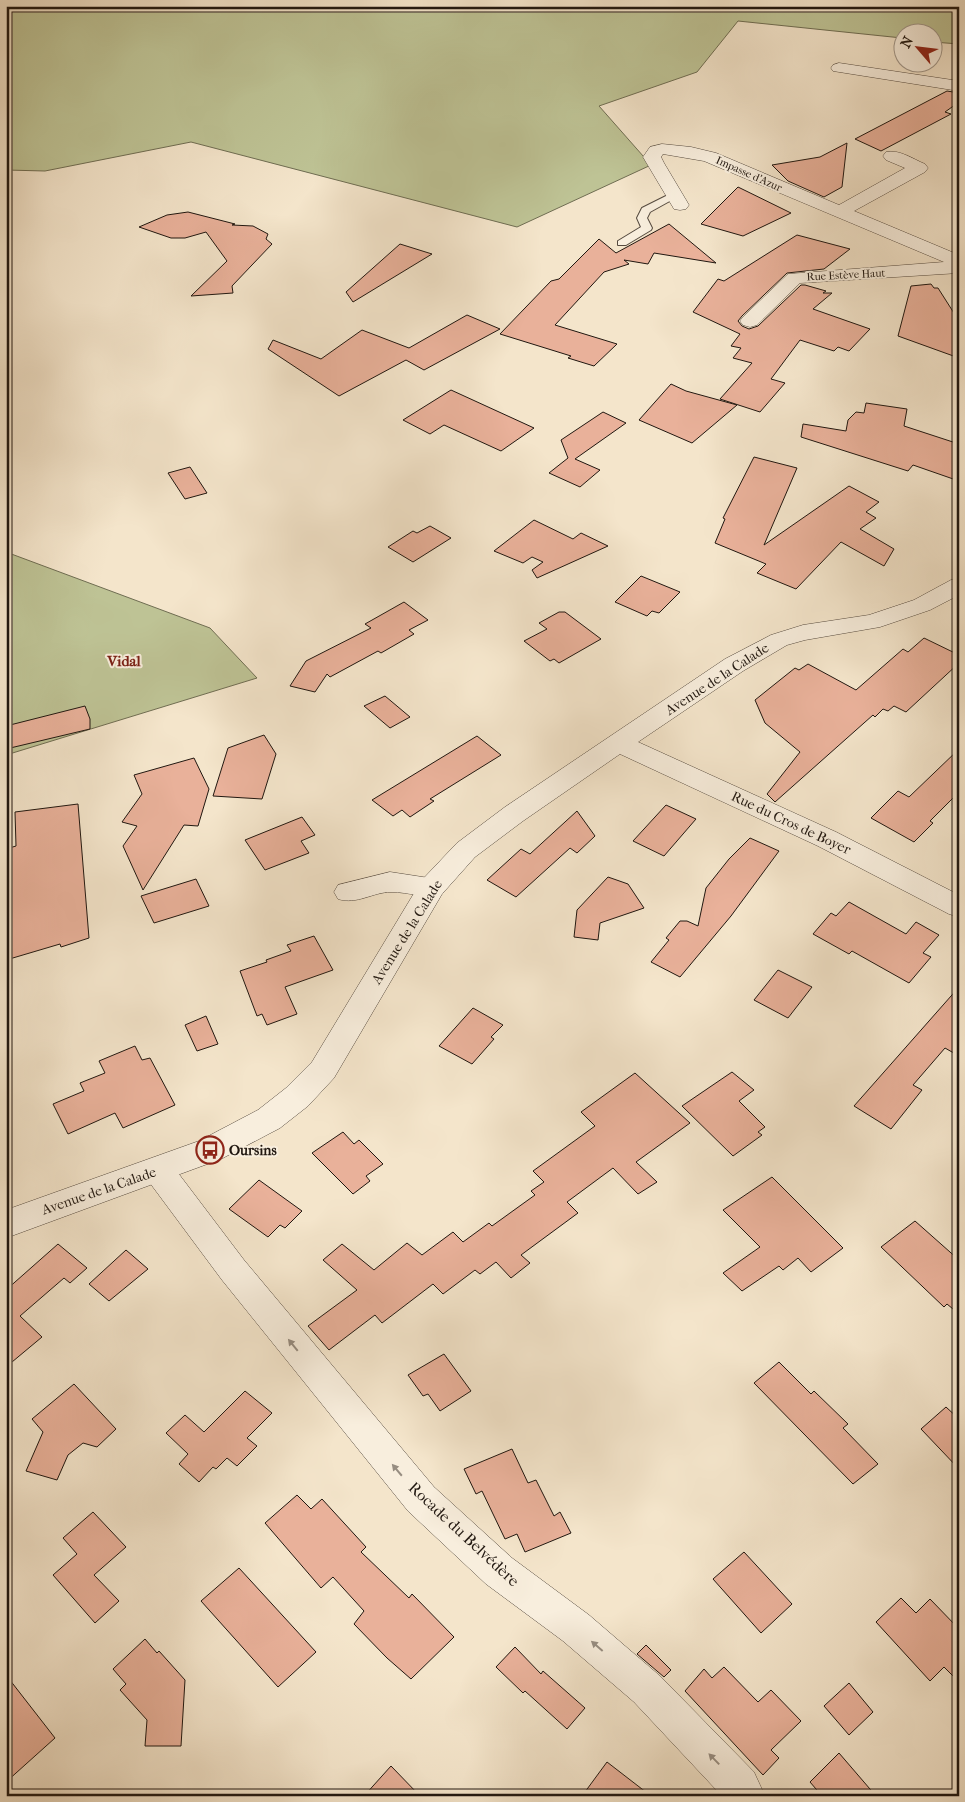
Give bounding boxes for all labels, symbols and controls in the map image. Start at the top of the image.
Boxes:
north arrow [892,22,942,72]
text: N [897,33,917,51]
street label: Impasse d'Azur [714,154,784,195]
street label: Rue Estève Haut [806,266,886,284]
street label: Avenue de la Calade [661,639,772,719]
district label: Vidal [106,652,142,670]
street label: Rue du Cros de Boyer [728,788,854,858]
street label: Avenue de la Calade [367,877,446,988]
bus stop icon: Oursins [195,1135,225,1165]
place label: Oursins [229,1142,277,1159]
street label: Avenue de la Calade [39,1163,159,1219]
one-way arrow [288,1339,299,1352]
one-way arrow [391,1464,403,1476]
street label: Rocade du Belvédère [405,1478,523,1590]
one-way arrow [592,1640,604,1652]
one-way arrow [708,1753,720,1765]

